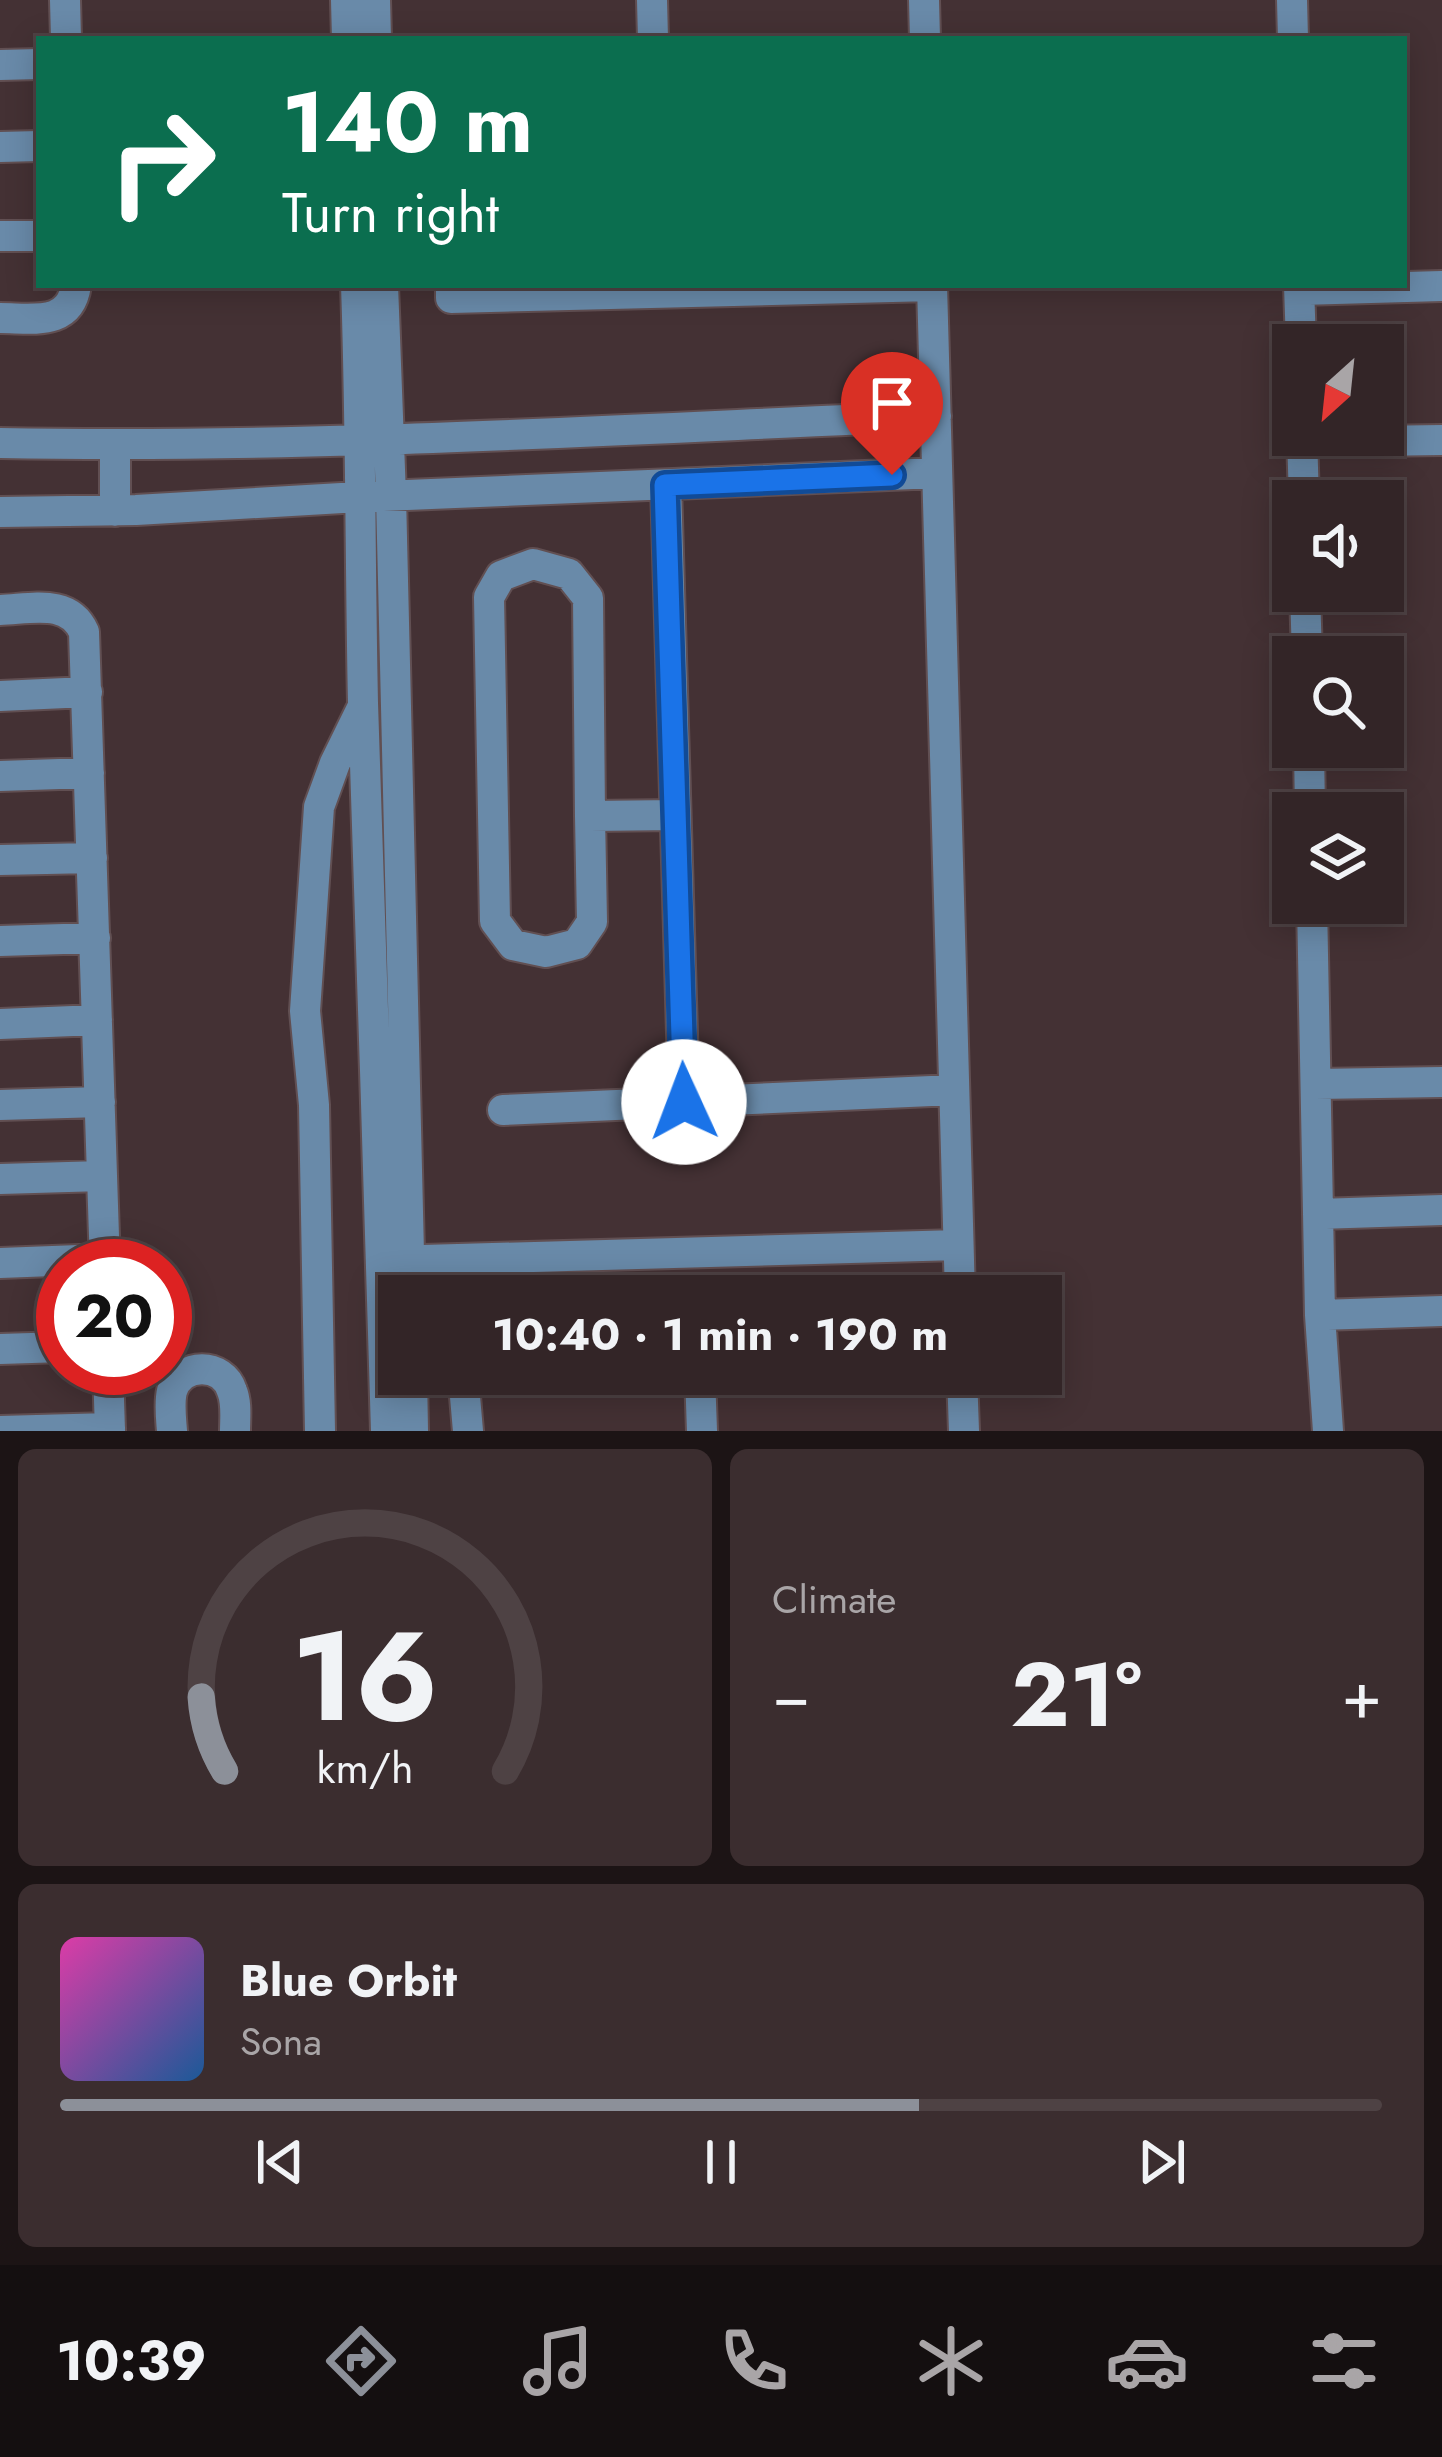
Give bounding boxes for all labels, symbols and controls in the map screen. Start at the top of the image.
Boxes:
text: 140 m [282,62,533,184]
icon: right [84,84,240,240]
text: Turn right [282,174,499,252]
north arrow [1272,324,1404,456]
map controls [1272,324,1404,924]
pin [841,352,943,475]
icon: arrive [859,370,925,436]
button: sound [1272,480,1404,612]
button: search [1272,636,1404,768]
button: layers [1272,792,1404,924]
position arrow [621,1039,747,1165]
speed limit sign: 20 [36,1239,192,1395]
text: 10:40 · 1 min · 190 m [492,1302,948,1367]
text: Climate [772,1571,896,1628]
text: 16 [291,1586,439,1767]
text: 21° [1010,1630,1142,1760]
text: − [772,1647,811,1743]
text: + [1341,1647,1382,1743]
text: km/h [317,1736,413,1798]
text: Blue Orbit [240,1948,457,2013]
text: Sona [240,2013,322,2070]
icon: previous [247,2129,313,2195]
icon: pause [688,2129,754,2195]
icon: next [1129,2129,1195,2195]
icon: directions [319,2319,403,2403]
icon: music [516,2319,600,2403]
icon: phone [712,2319,796,2403]
icon: climate [909,2319,993,2403]
icon: car [1105,2319,1189,2403]
icon: filters [1302,2319,1386,2403]
text: 10:39 [56,2322,207,2400]

